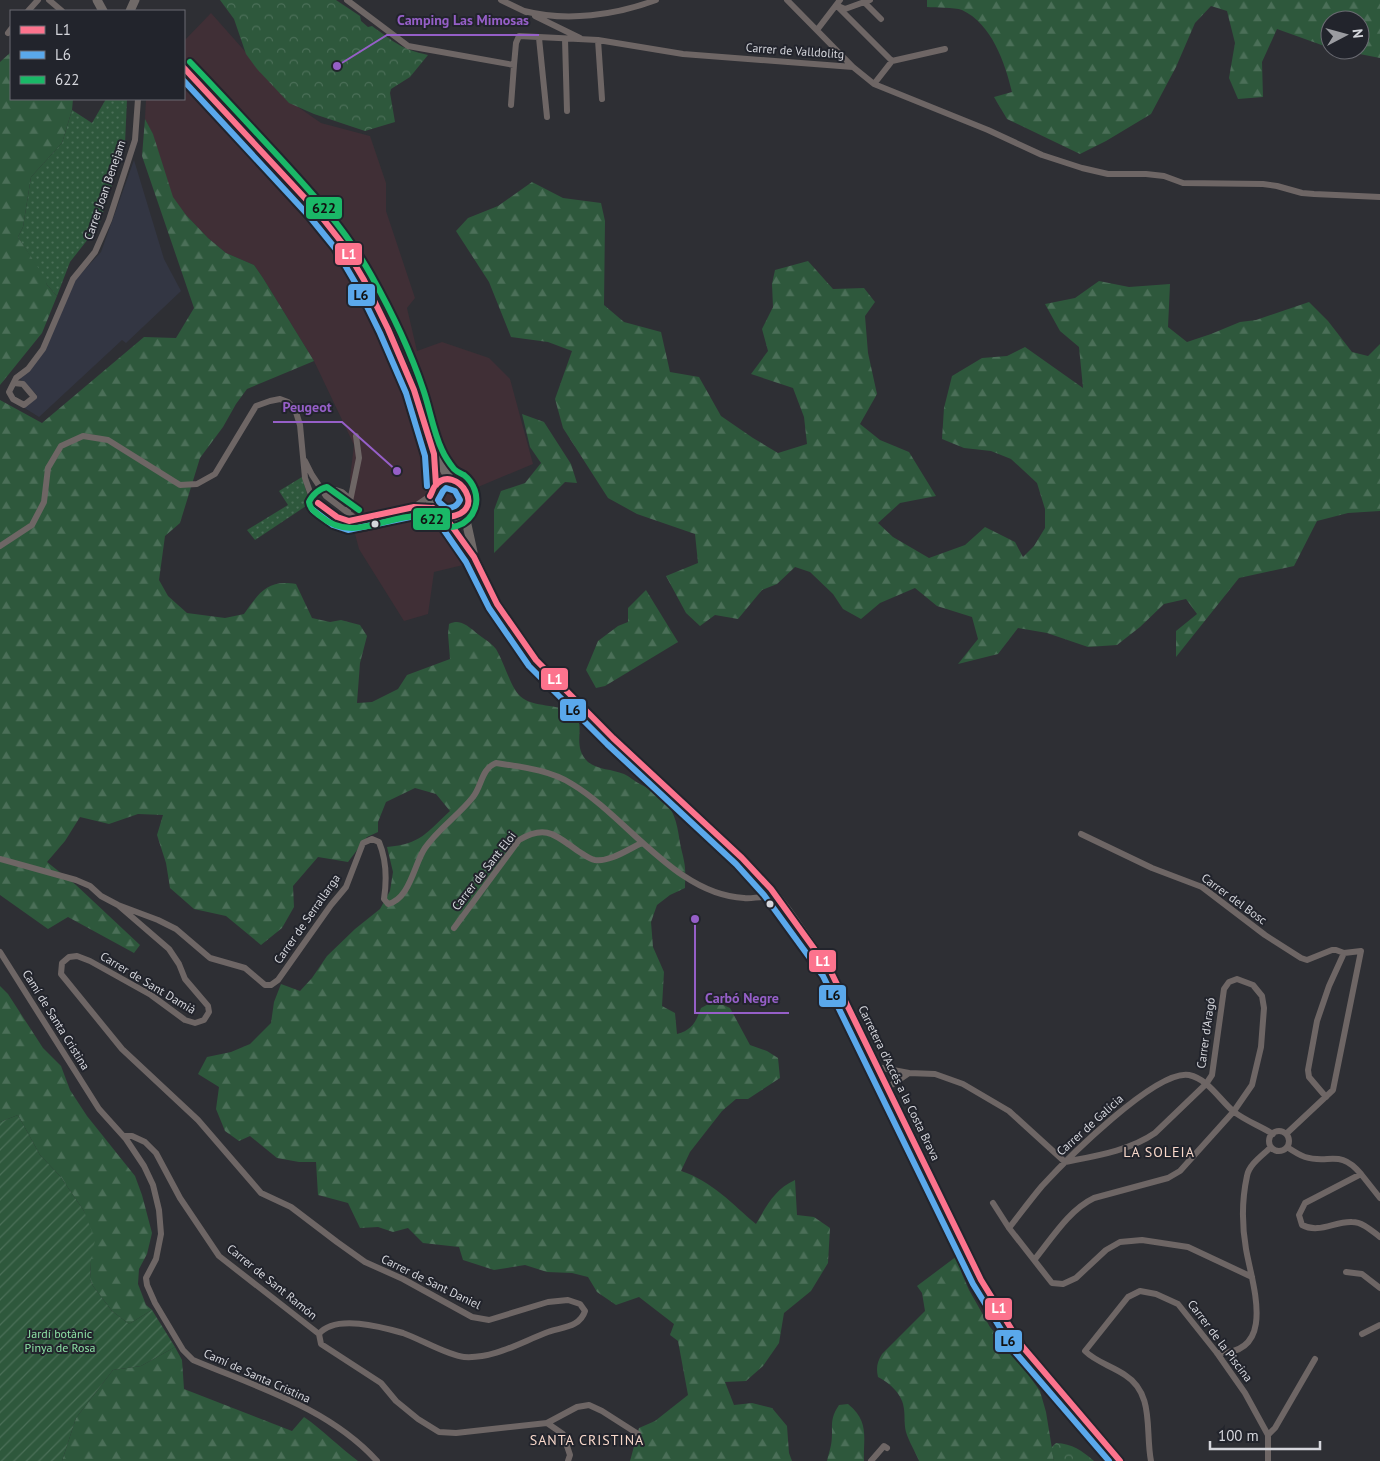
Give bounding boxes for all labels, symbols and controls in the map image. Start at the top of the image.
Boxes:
callout: Camping Las Mimosas [387,6,539,35]
legend [10,10,185,100]
north arrow [1320,10,1370,60]
text: Camping Las Mimosas [397,11,529,29]
text: L1 [55,20,71,39]
text: N [1348,28,1367,39]
street label: Carrer de Valldolitg [745,40,845,61]
text: L6 [55,45,71,64]
text: 622 [55,70,80,89]
street label: Carrer Joan Benejam [80,138,129,242]
line badge: 622 [305,196,343,220]
text: 622 [312,199,336,217]
line badge: L1 [334,242,363,266]
text: L1 [341,245,357,263]
line badge: L6 [347,283,376,307]
text: L6 [353,286,369,304]
callout: Peugeot [273,393,342,422]
text: Peugeot [282,398,332,416]
line badge: 622 [412,507,451,531]
text: 622 [420,510,444,528]
unlabelled marker [370,519,380,529]
line badge: L1 [540,667,569,691]
text: L1 [547,670,563,688]
line badge: L6 [559,698,587,722]
text: L6 [565,701,581,719]
street label: Carrer de Sant Eloi [448,828,519,913]
street label: Carrer del Bosc [1199,870,1270,928]
street label: Carrer de Serrallarga [270,871,343,966]
unlabelled marker [765,899,775,909]
street label: Carrer de Sant Damià [98,948,199,1017]
line badge: L1 [808,949,837,973]
text: L1 [815,952,831,970]
street label: Camí de Santa Cristina [19,967,93,1073]
callout: Carbó Negre [695,984,789,1013]
line badge: L6 [818,984,847,1008]
text: L6 [825,986,841,1004]
text: Carbó Negre [705,989,779,1007]
street label: Carrer d'Aragó [1193,996,1218,1069]
street label: Carretera d'Accés a la Costa Brava [855,1003,944,1163]
street label: Carrer de Galícia [1053,1091,1126,1158]
district label: LA SOLEIA [1123,1143,1195,1161]
street label: Carrer de Sant Ramón [224,1241,320,1323]
street label: Carrer de Sant Daniel [379,1251,484,1312]
line badge: L1 [984,1297,1013,1321]
street label: Carrer de la Piscina [1185,1297,1256,1385]
text: L1 [991,1299,1007,1317]
park label: Jardí botànic Pinya de Rosa [25,1326,96,1355]
line badge: L6 [994,1329,1023,1353]
text: L6 [1000,1332,1016,1350]
street label: Camí de Santa Cristina [201,1345,313,1406]
scale bar [1210,1418,1320,1450]
text: 100 m [1218,1426,1259,1445]
district label: SANTA CRISTINA [530,1431,644,1449]

